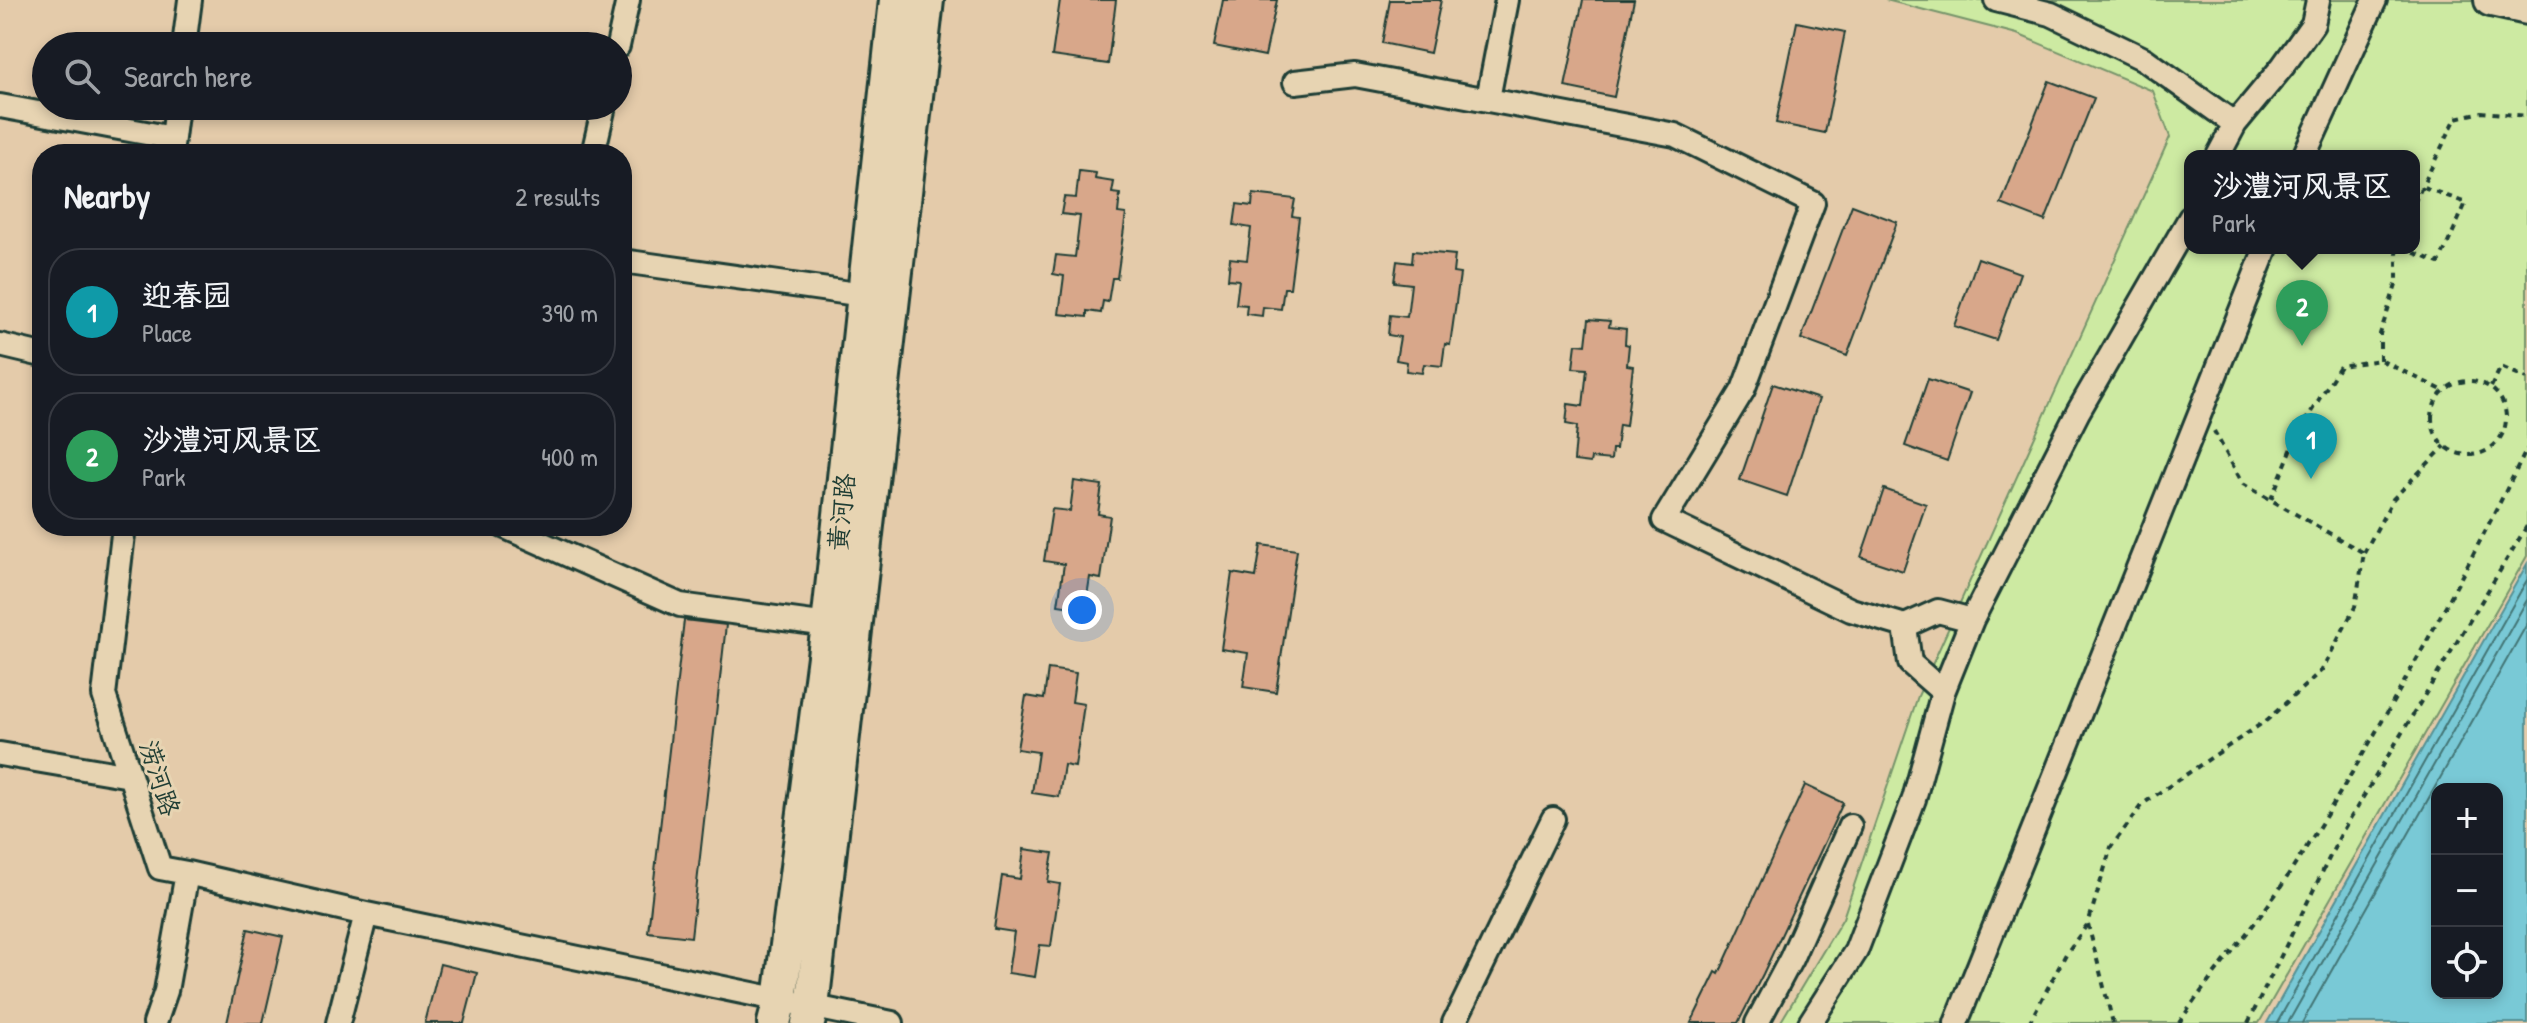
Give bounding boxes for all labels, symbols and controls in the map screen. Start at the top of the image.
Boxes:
search box [32,32,632,120]
icon: search [60,54,104,98]
text: Search here [124,56,252,96]
popup [2184,150,2420,254]
text: 沙澧河风景区 [2212,165,2392,205]
text: Nearby [64,173,150,219]
text: 2 results [515,179,600,214]
text: Park [2212,205,2256,240]
text: 迎春园 [142,275,232,315]
pin: 2 [2276,280,2328,346]
text: 1 [87,295,97,330]
text: 390 m [542,295,598,330]
text: Place [142,315,192,350]
pin: 1 [2285,413,2337,479]
text: 沙澧河风景区 [142,419,322,459]
text: 2 [86,439,98,474]
text: 400 m [541,439,598,474]
text: Park [142,459,186,494]
street label: 黄河路 [820,471,862,553]
your location [1062,590,1102,630]
street label: 涝河路 [131,735,189,821]
map controls [2431,783,2503,999]
button: + [2431,783,2503,855]
button: − [2431,855,2503,927]
button: locate [2431,927,2503,999]

